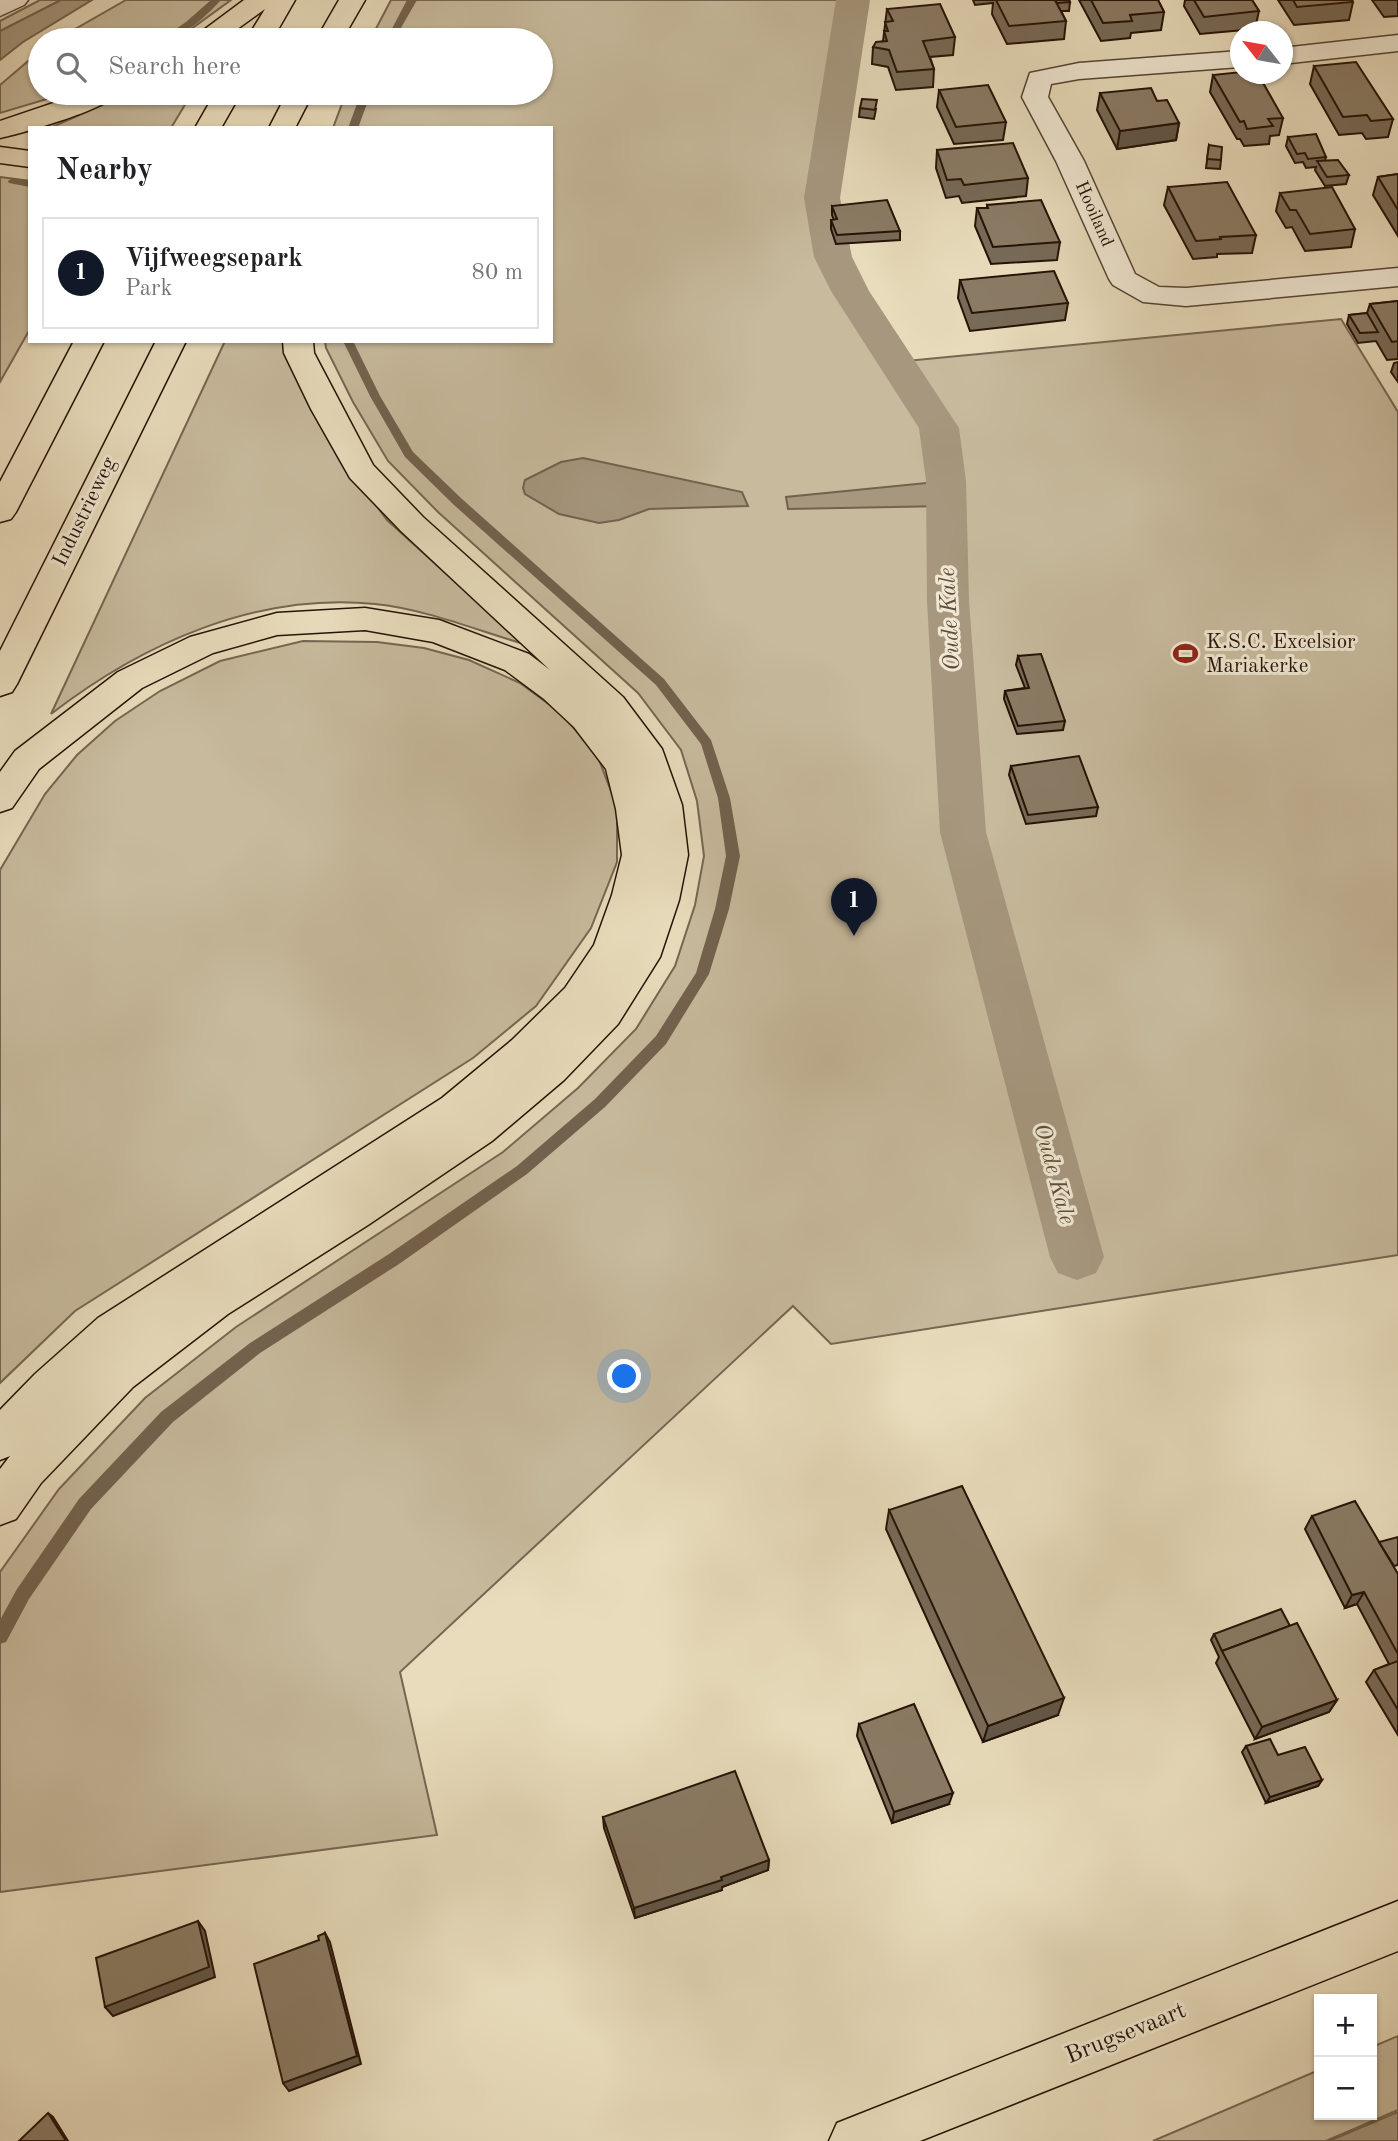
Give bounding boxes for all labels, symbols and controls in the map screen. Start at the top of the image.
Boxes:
north arrow [1230,21,1293,84]
search box [28,28,553,105]
icon: search [52,48,90,86]
text: Search here [108,54,241,80]
text: Nearby [56,156,153,186]
street label: Hooiland [1072,178,1116,250]
text: Vijfweegsepark [125,246,303,272]
text: 1 [74,261,88,284]
text: 80 m [472,261,523,284]
text: Park [125,277,172,300]
street label: Industrieweg [50,454,121,570]
water label: Oude Kale [936,567,964,671]
place label: K.S.C. Excelsior Mariakerke [1206,632,1356,677]
sports icon: K.S.C. Excelsior Mariakerke [1172,640,1200,668]
pin: 1 [831,878,877,936]
water label: Oude Kale [1030,1121,1078,1227]
your location [607,1359,641,1393]
map controls [1314,1994,1377,2120]
button: + [1314,1994,1377,2057]
street label: Brugsevaart [1062,1999,1190,2069]
button: − [1314,2057,1377,2120]

